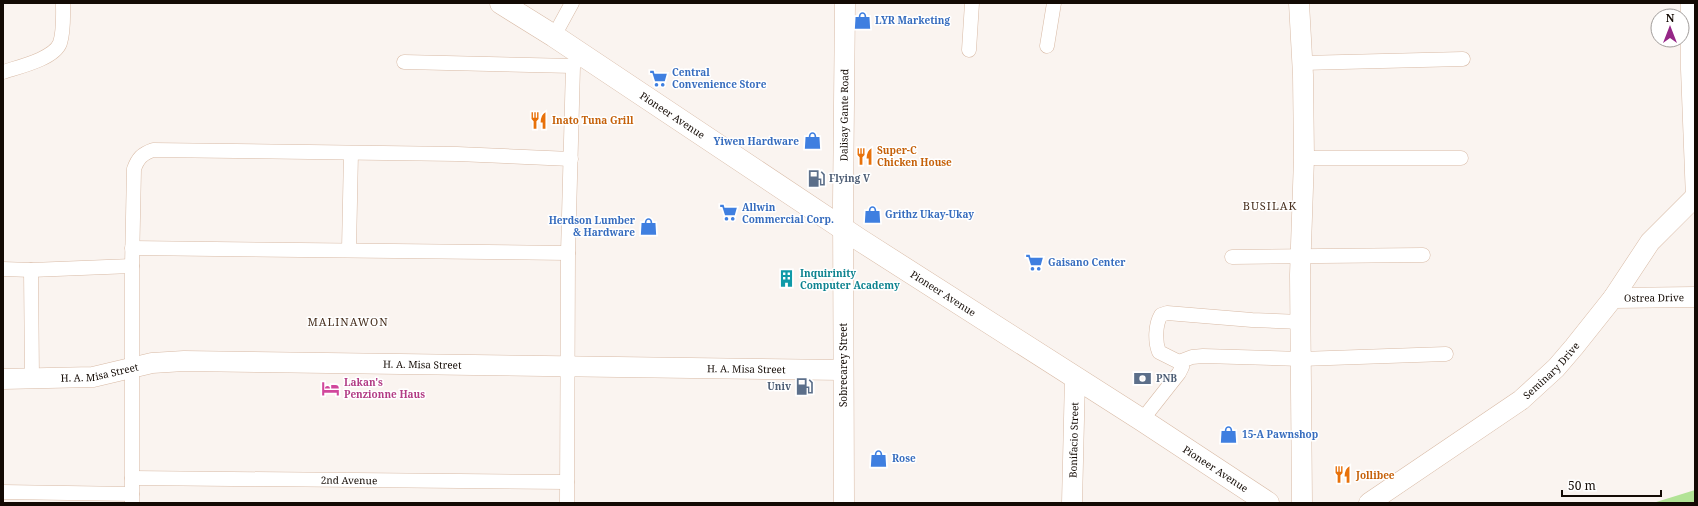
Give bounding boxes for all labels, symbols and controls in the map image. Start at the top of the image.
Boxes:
north arrow [1650,8,1690,48]
shop icon: LYR Marketing [852,10,872,30]
text: N [1666,10,1675,25]
place label: LYR Marketing [875,13,950,27]
place label: Central Convenience Store [672,65,767,91]
supermarket icon: Central Convenience Store [649,68,669,88]
street label: Dalisay Gante Road [836,69,851,161]
street label: Pioneer Avenue [637,88,708,142]
restaurant icon: Inato Tuna Grill [529,110,549,130]
place label: Inato Tuna Grill [552,113,634,127]
shop icon: Yiwen Hardware [802,131,822,151]
place label: Yiwen Hardware [714,134,799,148]
place label: Super-C Chicken House [877,143,952,169]
restaurant icon: Super-C Chicken House [854,146,874,166]
fuel station icon: Flying V [806,168,826,188]
place label: Flying V [829,171,870,185]
district label: BUSILAK [1243,198,1297,213]
place label: Allwin Commercial Corp. [742,200,834,226]
supermarket icon: Allwin Commercial Corp. [719,203,739,223]
shop icon: Grithz Ukay-Ukay [862,204,882,224]
place label: Grithz Ukay-Ukay [885,207,974,221]
place label: Herdson Lumber & Hardware [549,213,636,239]
shop icon: Herdson Lumber & Hardware [638,216,658,236]
supermarket icon: Gaisano Center [1025,252,1045,272]
place label: Gaisano Center [1048,255,1126,269]
place label: Inquirinity Computer Academy [800,266,900,292]
street label: Pioneer Avenue [908,267,979,319]
building icon: Inquirinity Computer Academy [777,269,797,289]
street label: Ostrea Drive [1624,290,1684,305]
district label: MALINAWON [307,314,389,329]
street label: Sobrecarey Street [836,322,850,407]
street label: Seminary Drive [1520,339,1582,402]
street label: H. A. Misa Street [383,357,462,372]
street label: H. A. Misa Street [61,359,140,385]
street label: H. A. Misa Street [707,361,786,376]
bank icon: PNB [1133,368,1153,388]
place label: PNB [1156,371,1177,385]
place label: Lakan's Penzionne Haus [344,375,425,401]
fuel station icon: Univ [794,376,814,396]
hotel icon: Lakan's Penzionne Haus [321,378,341,398]
place label: Univ [767,379,792,393]
street label: Bonifacio Street [1066,401,1081,478]
shop icon: 15-A Pawnshop [1219,424,1239,444]
place label: 15-A Pawnshop [1242,427,1318,441]
street label: Pioneer Avenue [1180,442,1251,495]
shop icon: Rose [869,448,889,468]
place label: Rose [892,451,916,465]
restaurant icon: Jollibee [1333,465,1353,485]
place label: Jollibee [1355,468,1395,482]
scale bar [1562,472,1661,498]
street label: 2nd Avenue [321,473,377,487]
text: 50 m [1568,477,1596,494]

